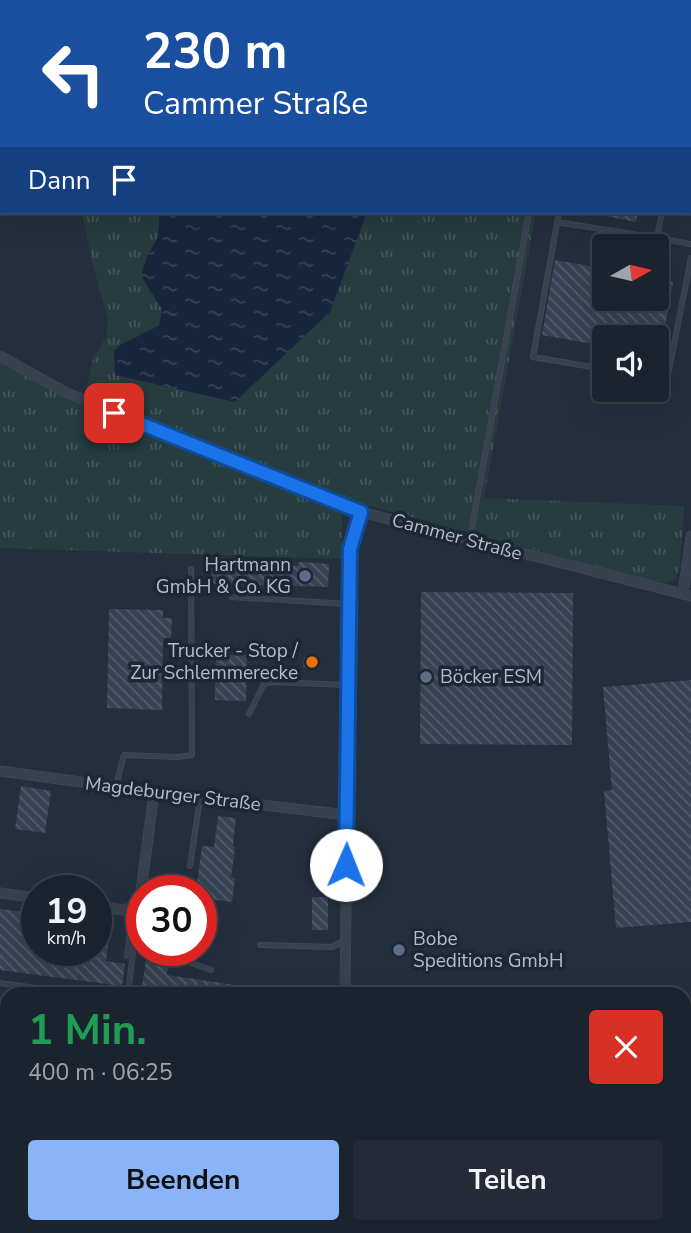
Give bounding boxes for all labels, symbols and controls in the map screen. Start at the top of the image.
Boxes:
text: 230 m [143,18,287,85]
icon: left [28,28,119,119]
text: Cammer Straße [143,82,368,125]
icon: arrive [105,161,143,199]
text: Dann [28,163,91,198]
north arrow [592,234,668,312]
map controls [592,234,669,402]
button: sound [592,325,669,402]
pin [84,383,144,443]
icon: arrive [95,394,133,432]
street label: Cammer Straße [389,507,525,567]
place label: Hartmann GmbH & Co. KG [156,552,291,600]
marker: Hartmann GmbH & Co. KG [297,568,313,584]
place label: Trucker - Stop / Zur Schlemmerecke [130,638,299,686]
marker: Trucker - Stop / Zur Schlemmerecke [304,654,320,670]
place label: Böcker ESM [440,664,542,690]
marker: Böcker ESM [418,669,434,685]
street label: Magdeburger Straße [84,770,262,818]
position arrow [309,828,383,902]
speed limit sign: 30 [126,875,217,966]
text: 19 [45,888,88,935]
text: km/h [47,926,86,950]
place label: Bobe Speditions GmbH [413,926,563,974]
marker: Bobe Speditions GmbH [391,942,407,958]
text: 1 Min. [28,1002,147,1059]
button: close [589,1010,663,1084]
text: 400 m · 06:25 [28,1057,173,1088]
button: Beenden [28,1140,339,1220]
button: Teilen [353,1140,663,1220]

